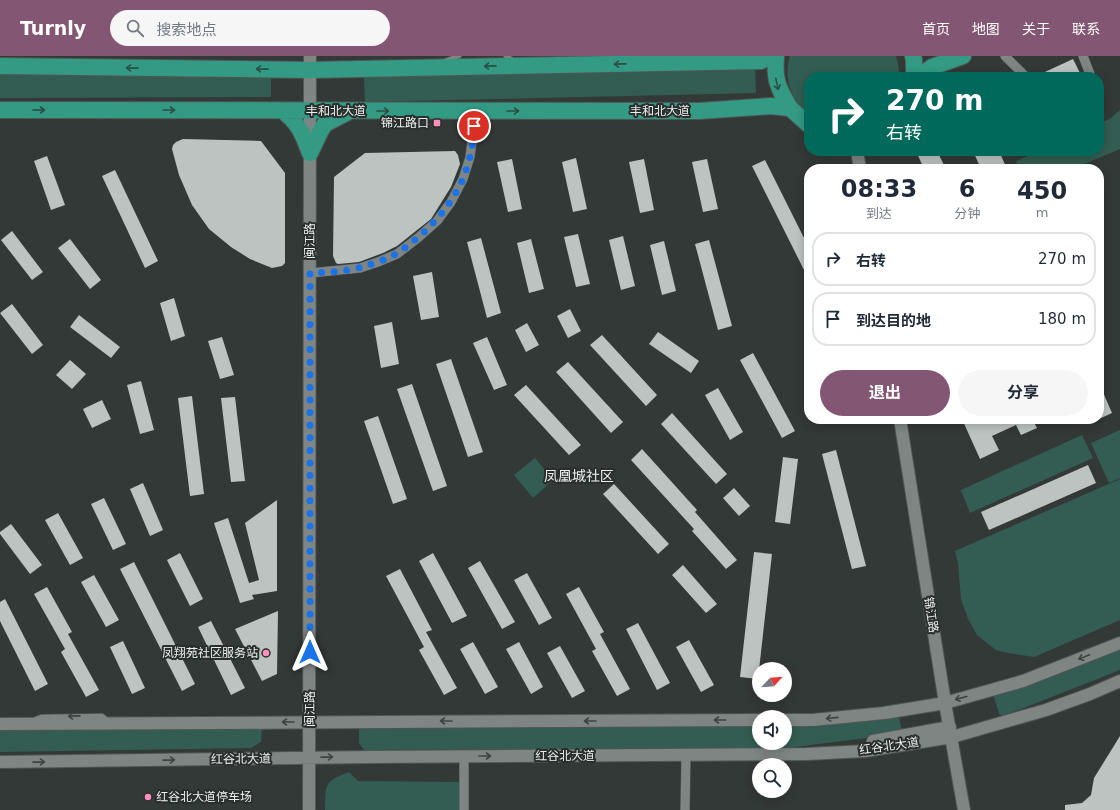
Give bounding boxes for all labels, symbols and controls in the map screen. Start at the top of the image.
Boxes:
search box [110,10,390,46]
text: Turnly [20,17,86,39]
icon: search [124,17,146,39]
text: 搜索地点 [156,21,216,39]
text: 首页 [922,21,950,37]
text: 地图 [972,21,1000,37]
text: 关于 [1022,21,1050,37]
text: 联系 [1072,21,1100,37]
one-way arrow [614,60,627,68]
one-way arrow [484,62,497,70]
one-way arrow [126,64,139,72]
one-way arrow [256,65,269,73]
one-way arrow [774,77,782,90]
text: 270 m [886,84,983,117]
icon: right [820,88,872,140]
street label: 丰和北大道 [306,104,366,118]
street label: 丰和北大道 [630,104,690,118]
one-way arrow [32,106,45,114]
one-way arrow [162,106,175,114]
one-way arrow [376,107,389,115]
one-way arrow [506,107,519,115]
pin [457,109,491,143]
icon: arrive [463,115,485,137]
place label: 锦江路口 [381,116,429,130]
marker: 锦江路口 [432,118,442,128]
text: 右转 [886,122,922,143]
text: 08:33 [841,175,917,203]
text: 6 [959,175,975,203]
text: 450 [1017,177,1067,205]
text: m [1036,205,1048,220]
text: 到达 [866,206,892,221]
text: 分钟 [954,206,980,221]
street label: 闽江路 [303,223,317,259]
icon: right [822,248,844,270]
text: 270 m [1038,250,1086,268]
text: 右转 [856,252,886,270]
icon: arrive [822,308,844,330]
text: 180 m [1038,310,1086,328]
text: 到达目的地 [856,312,931,330]
button: 退出 [820,370,950,416]
button: 分享 [958,370,1088,416]
district label: 凤凰城社区 [544,468,614,484]
street label: 锦江路 [921,596,941,634]
position arrow [289,631,331,673]
place label: 凤翔苑社区服务站 [162,646,258,660]
marker: 凤翔苑社区服务站 [261,648,271,658]
one-way arrow [1078,654,1090,662]
north arrow [752,662,792,702]
map controls [752,662,792,798]
street label: 闽江路 [303,691,317,727]
one-way arrow [954,695,967,702]
button: sound [752,710,792,750]
one-way arrow [68,712,81,720]
one-way arrow [826,714,839,722]
one-way arrow [714,716,727,724]
one-way arrow [440,717,453,725]
one-way arrow [584,717,597,725]
one-way arrow [282,718,295,726]
street label: 红谷北大道 [858,735,920,757]
street label: 红谷北大道 [535,749,595,763]
street label: 红谷北大道 [211,751,271,767]
one-way arrow [478,752,491,760]
one-way arrow [320,754,333,761]
one-way arrow [162,756,175,764]
one-way arrow [32,758,45,766]
button: search [752,758,792,798]
place label: 红谷北大道停车场 [156,790,252,804]
marker: 红谷北大道停车场 [143,792,153,802]

